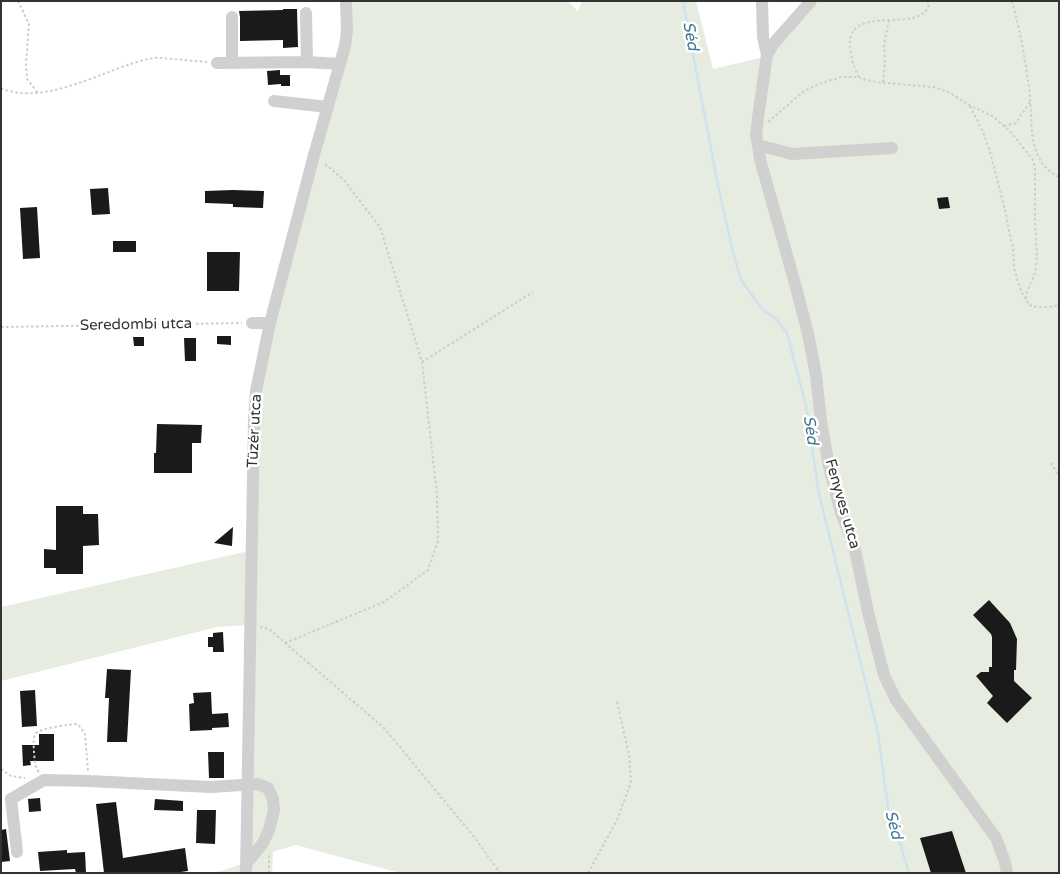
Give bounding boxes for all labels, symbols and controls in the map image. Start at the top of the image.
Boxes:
water label: Séd [678,20,702,52]
street label: Seredombi utca [80,315,192,335]
street label: Tüzér utca [244,393,266,469]
water label: Séd [798,414,822,446]
street label: Fenyves utca [821,457,863,551]
water label: Séd [880,809,906,841]

